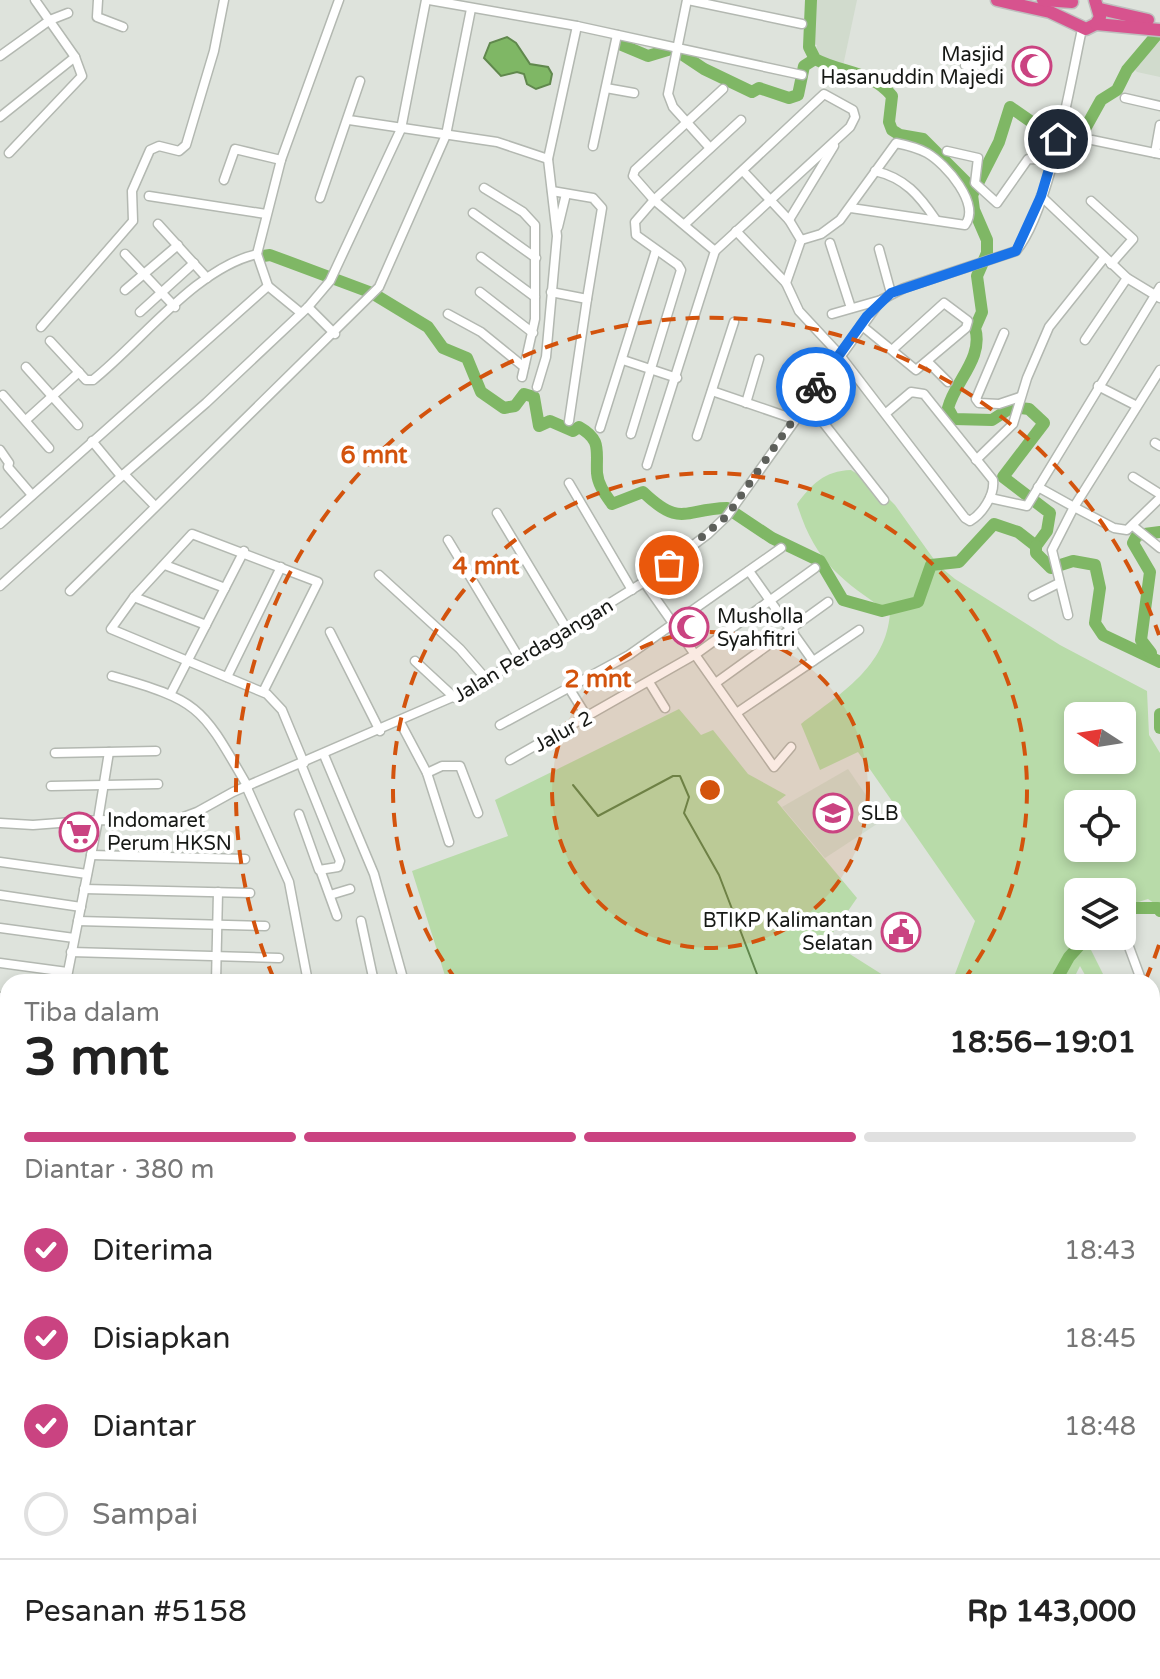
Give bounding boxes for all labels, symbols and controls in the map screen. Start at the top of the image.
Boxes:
place label: Masjid Hasanuddin Majedi [820,43,1004,90]
mosque icon: Masjid Hasanuddin Majedi [1011,45,1053,87]
pin [1024,105,1092,173]
icon: home [1036,117,1080,161]
courier [776,347,856,427]
icon: bike [794,365,838,409]
text: 6 mnt [341,441,408,470]
pin [635,531,703,599]
icon: bag [647,543,691,587]
text: 4 mnt [453,552,520,581]
street label: Jalan Perdagangan [449,594,618,708]
place label: Musholla Syahfitri [717,605,803,652]
mosque icon: Musholla Syahfitri [668,606,710,648]
text: 2 mnt [565,665,632,694]
north arrow [1064,702,1136,774]
map controls [1064,702,1136,950]
street label: Jalur 2 [530,706,597,758]
centre of rings [696,776,724,804]
button: locate [1064,790,1136,862]
school or university icon: SLB [812,792,854,834]
place label: SLB [861,802,899,826]
place label: Indomaret Perum HKSN [107,809,232,856]
supermarket icon: Indomaret Perum HKSN [58,811,100,853]
button: layers [1064,878,1136,950]
place label: BTIKP Kalimantan Selatan [703,909,873,956]
public building icon: BTIKP Kalimantan Selatan [880,911,922,953]
text: Tiba dalam [24,997,160,1028]
text: 18:56–19:01 [949,1024,1136,1061]
text: 3 mnt [24,1026,169,1089]
text: Diantar · 380 m [24,1154,214,1185]
icon: check [24,1228,68,1272]
text: Diterima [92,1232,213,1269]
text: 18:43 [1064,1235,1136,1266]
icon: check [24,1316,68,1360]
text: Disiapkan [92,1320,231,1357]
text: 18:45 [1064,1323,1136,1354]
icon: check [24,1404,68,1448]
text: Diantar [92,1408,196,1445]
text: 18:48 [1064,1411,1136,1442]
text: Sampai [92,1496,198,1533]
text: Pesanan #5158 [24,1593,247,1630]
text: Rp 143,000 [967,1593,1136,1630]

